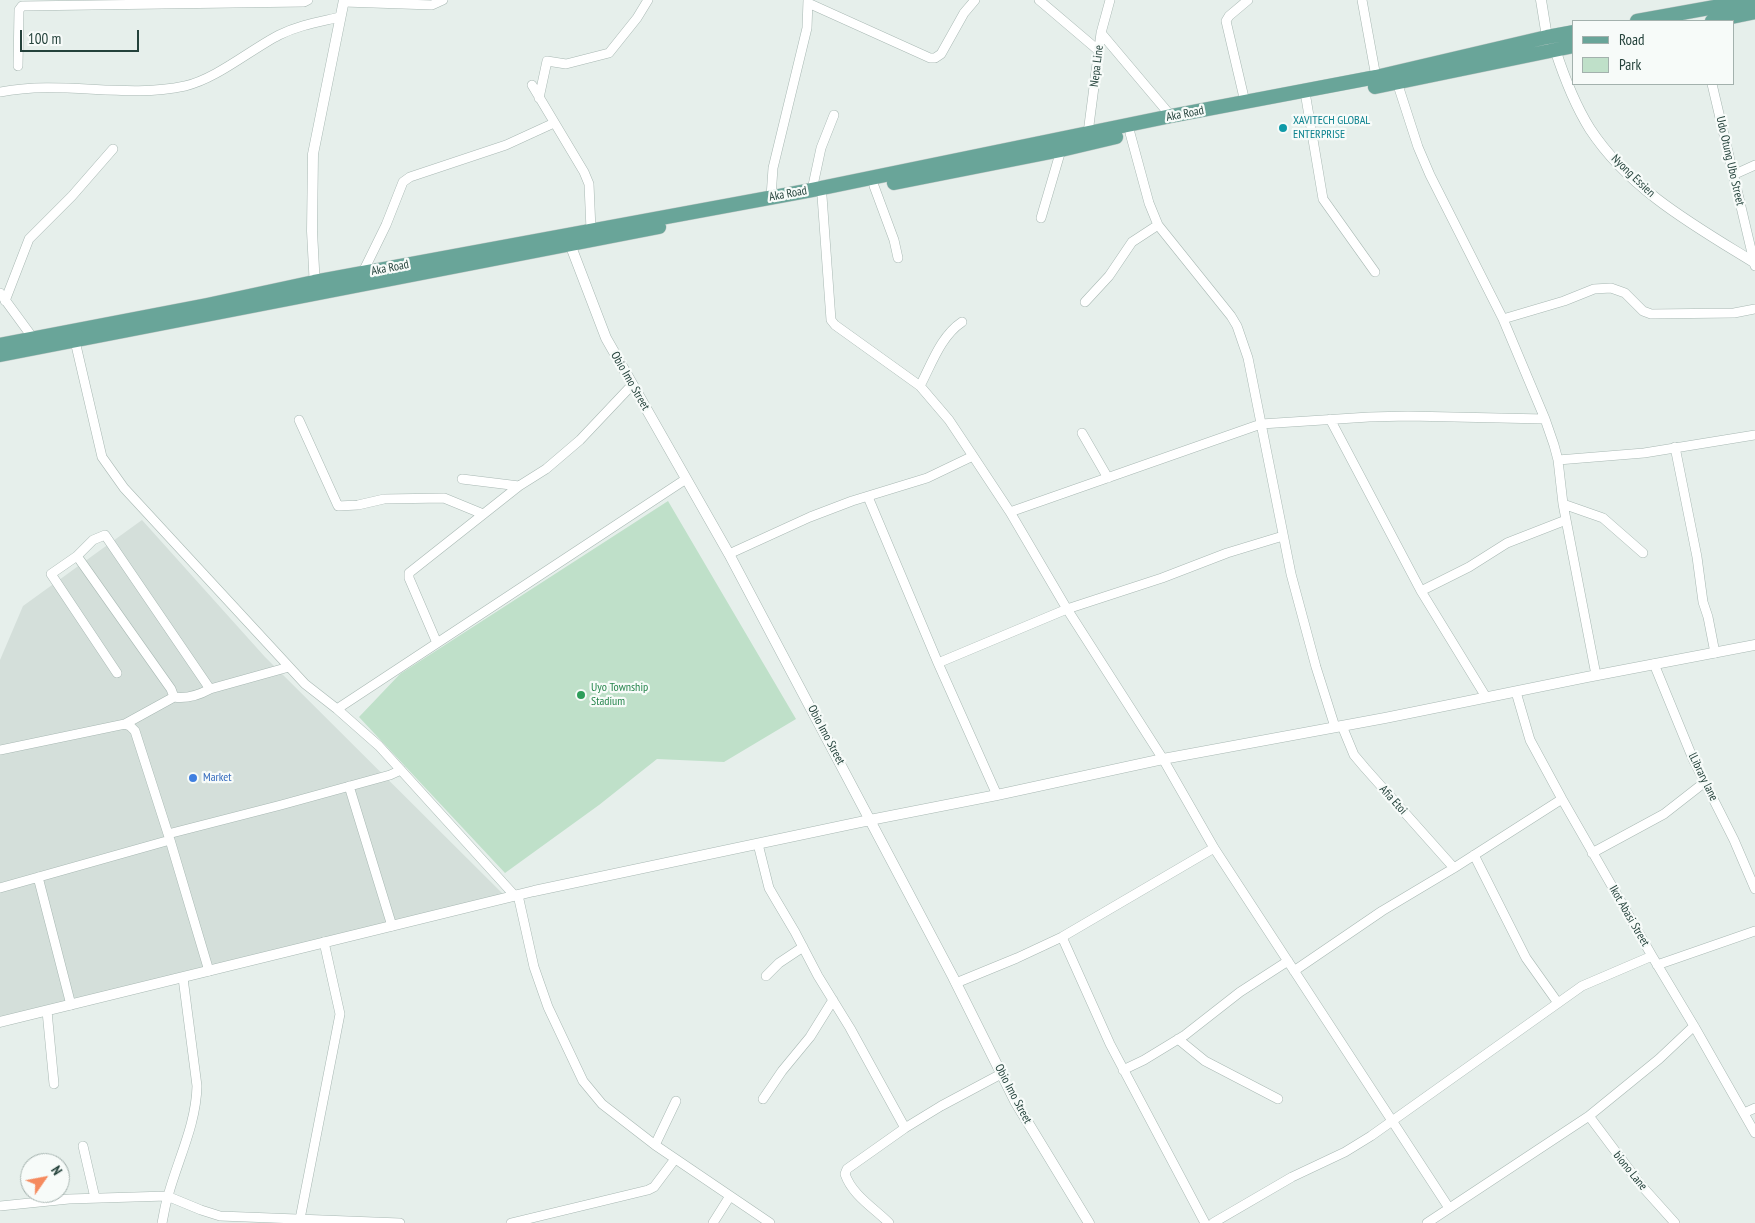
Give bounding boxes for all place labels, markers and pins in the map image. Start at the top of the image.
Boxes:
place label: XAVITECH GLOBAL ENTERPRISE [1293,114,1370,142]
marker: XAVITECH GLOBAL ENTERPRISE [1277,122,1289,134]
place label: Uyo Township Stadium [591,681,648,709]
marker: Uyo Township Stadium [575,689,587,701]
place label: Market [203,771,232,785]
marker: Market [187,772,199,784]

